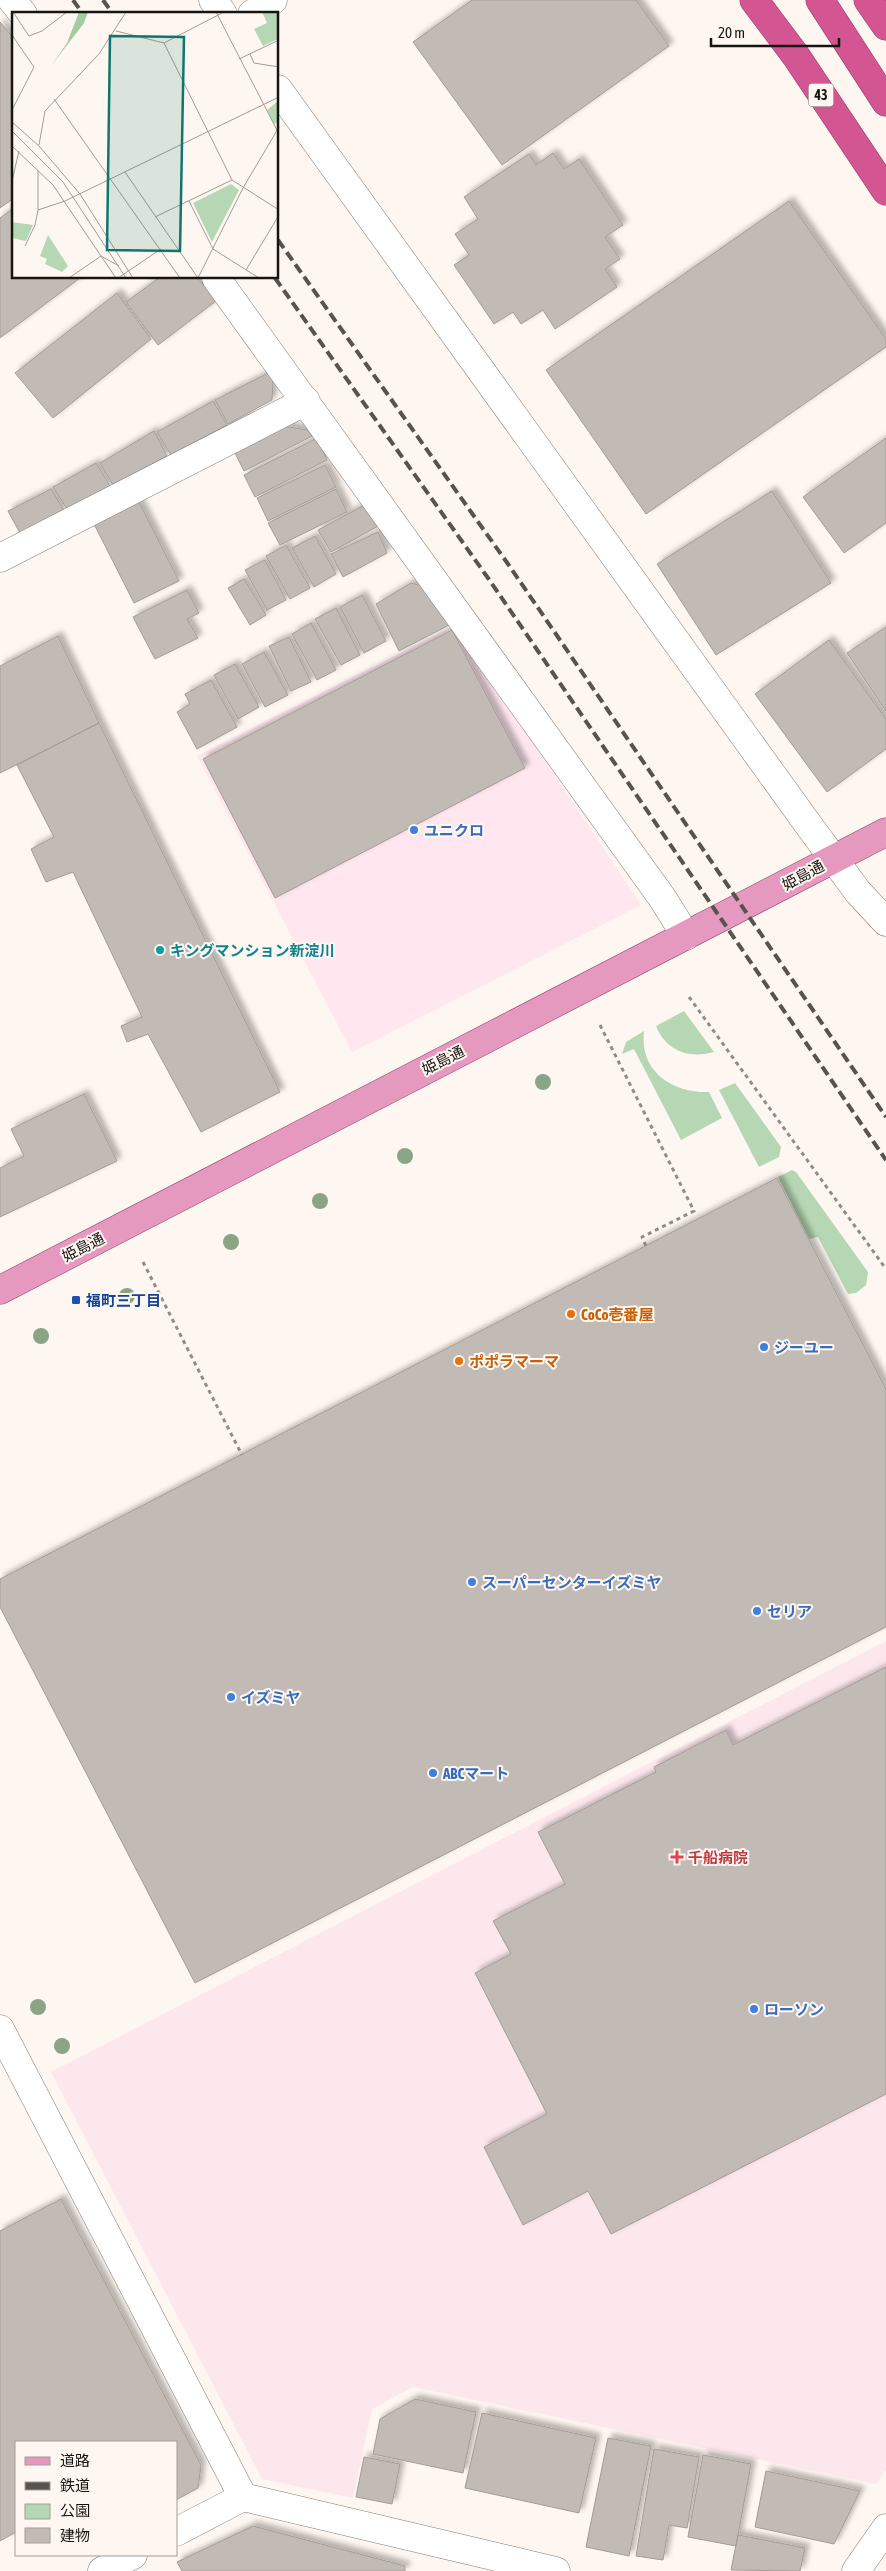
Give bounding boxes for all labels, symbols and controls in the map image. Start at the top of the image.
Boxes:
inset map [12,12,279,279]
scale bar [711,15,838,47]
text: 20 m [718,24,745,41]
road number: 43 [808,84,834,106]
place label: ユニクロ [424,822,484,839]
marker: ユニクロ [408,824,420,836]
street label: 姫島通 [779,857,827,893]
place label: キングマンション新淀川 [170,942,335,959]
marker: キングマンション新淀川 [154,944,166,956]
street label: 姫島通 [419,1042,467,1078]
street label: 姫島通 [59,1229,107,1265]
place label: 福町三丁目 [85,1292,161,1309]
marker: 福町三丁目 [70,1294,82,1306]
place label: CoCo壱番屋 [581,1306,654,1323]
marker: CoCo壱番屋 [565,1308,577,1320]
place label: ジーユー [774,1339,834,1356]
marker: ジーユー [758,1341,770,1353]
place label: ポポラマーマ [469,1353,559,1370]
marker: ポポラマーマ [453,1355,465,1367]
place label: スーパーセンターイズミヤ [482,1574,661,1591]
marker: スーパーセンターイズミヤ [466,1576,478,1588]
place label: セリア [767,1603,812,1620]
marker: セリア [751,1605,763,1617]
place label: イズミヤ [241,1689,301,1706]
marker: イズミヤ [225,1691,237,1703]
place label: ABCマート [442,1765,509,1782]
marker: ABCマート [427,1767,439,1779]
place label: 千船病院 [688,1849,748,1866]
marker: 千船病院 [670,1850,684,1864]
place label: ローソン [764,2001,824,2018]
marker: ローソン [748,2003,760,2015]
legend [15,2441,178,2556]
text: 道路 [60,2452,90,2469]
text: 鉄道 [60,2477,90,2494]
text: 公園 [60,2502,90,2519]
text: 建物 [60,2527,90,2544]

